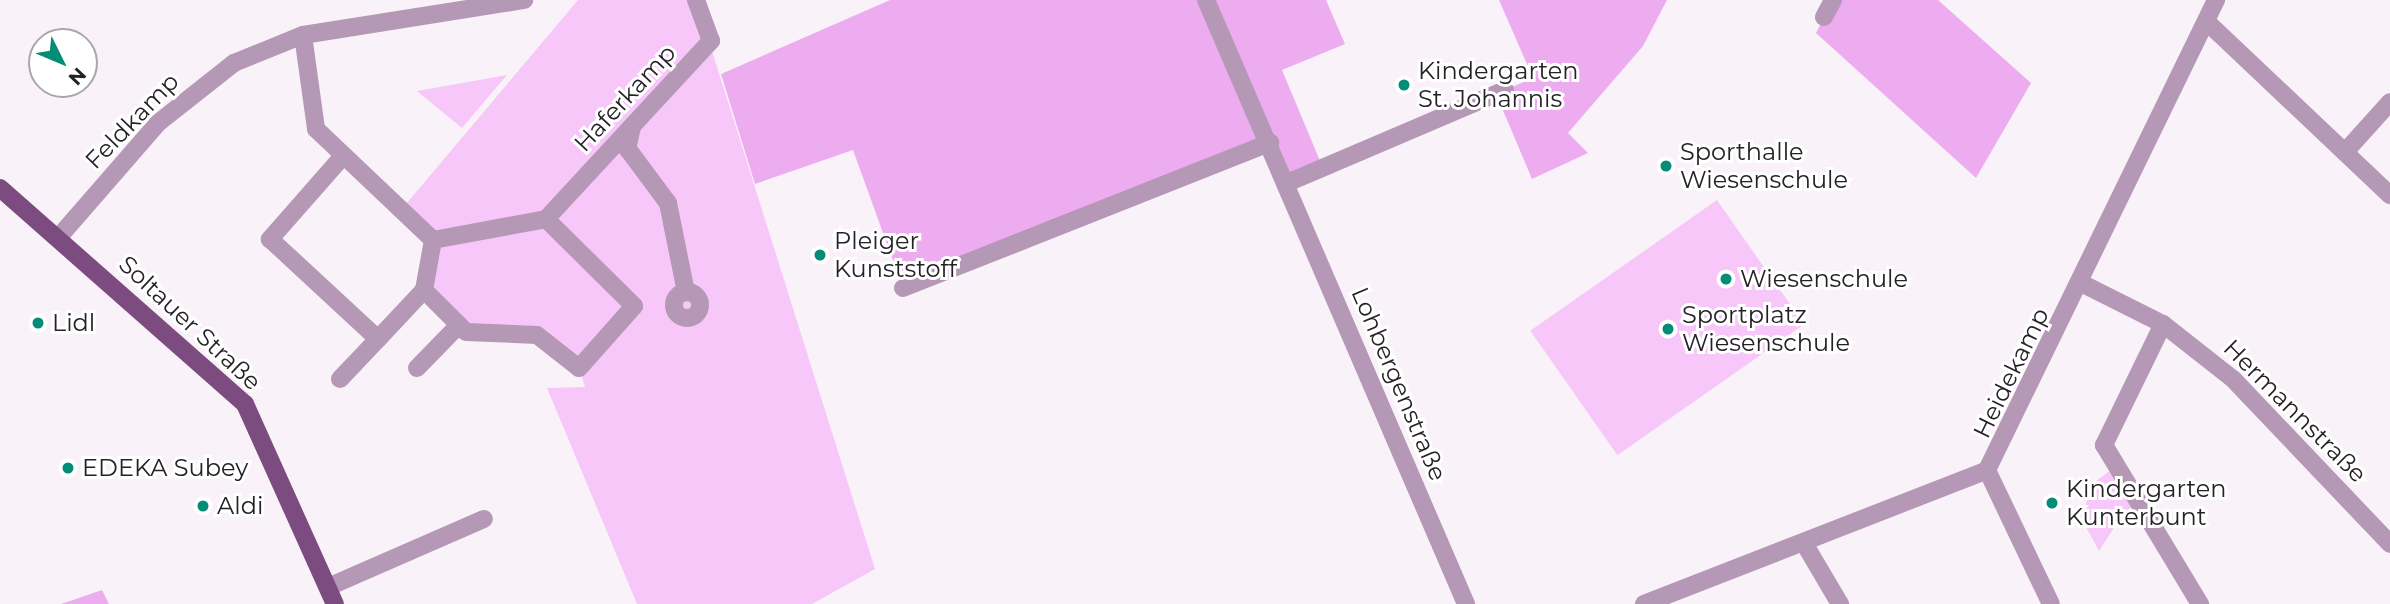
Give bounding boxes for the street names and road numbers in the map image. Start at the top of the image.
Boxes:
street label: Haferkamp [568,39,682,157]
street label: Feldkamp [79,67,185,175]
street label: Soltauer Straße [113,250,267,396]
street label: Lohbergenstraße [1345,283,1453,485]
street label: Heidekamp [1967,303,2055,443]
street label: Hermannstraße [2218,334,2372,488]

